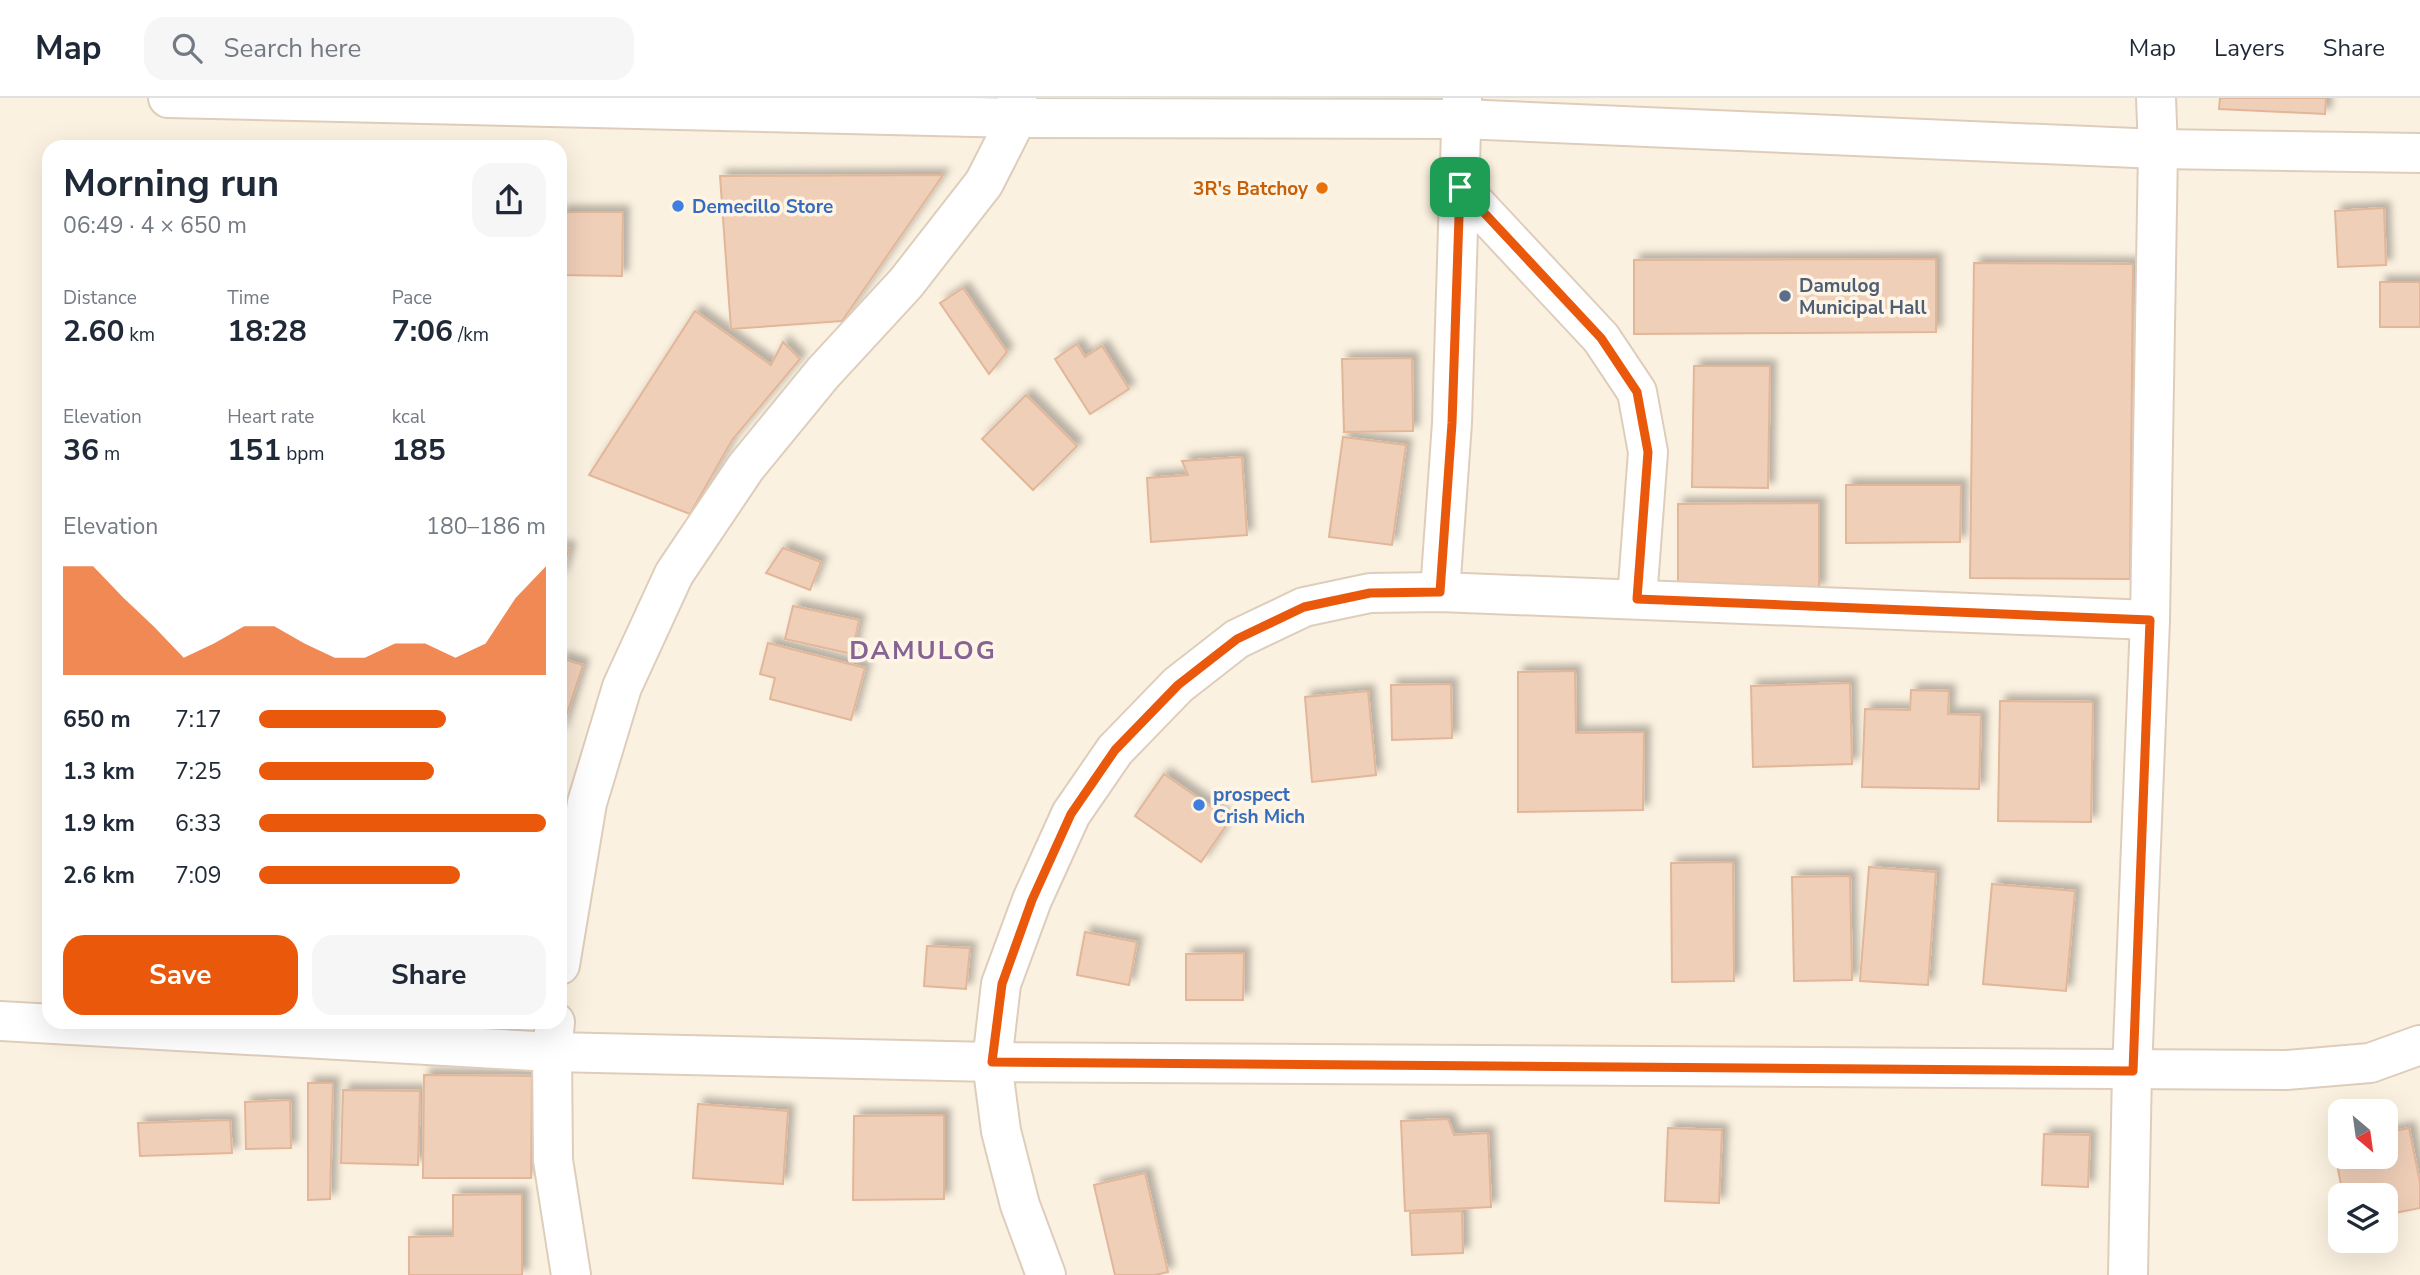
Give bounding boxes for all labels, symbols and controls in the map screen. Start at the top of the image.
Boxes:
search box [144,17,634,80]
text: Map [35,26,102,71]
icon: search [168,29,206,67]
text: Search here [224,31,361,66]
text: Map [2129,32,2176,64]
text: Layers [2214,32,2285,64]
text: Share [2323,32,2385,64]
pin [1430,157,1490,217]
text: Morning run [63,158,279,209]
button: share [472,163,546,237]
icon: arrive [1441,168,1479,206]
place label: 3R's Batchoy [1193,176,1309,202]
marker: 3R's Batchoy [1314,180,1330,196]
place label: Demecillo Store [692,194,833,220]
marker: Demecillo Store [670,198,686,214]
text: 06:49 · 4 × 650 m [63,210,247,241]
place label: Damulog Municipal Hall [1799,273,1926,321]
text: Distance [63,285,137,311]
text: Time [227,285,270,311]
text: Pace [392,285,432,311]
marker: Damulog Municipal Hall [1777,288,1793,304]
text: 2.60 [63,311,124,352]
text: 18:28 [227,311,307,352]
text: 7:06 [392,311,453,352]
text: km [124,322,155,348]
text: /km [453,322,489,348]
text: Elevation [63,404,142,430]
text: Heart rate [227,404,314,430]
text: kcal [392,404,425,430]
text: 36 [63,430,99,471]
text: 151 [227,430,281,471]
text: 185 [392,430,446,471]
text: m [99,441,120,467]
text: bpm [281,441,325,467]
text: Elevation [63,511,158,542]
text: 180–186 m [426,511,546,542]
district label: DAMULOG [849,633,997,668]
text: 650 m [63,704,131,735]
text: 7:17 [175,704,222,735]
text: 1.3 km [63,756,135,787]
text: 7:25 [175,756,222,787]
place label: prospect Crish Mich [1213,782,1305,830]
marker: prospect Crish Mich [1191,797,1207,813]
text: 1.9 km [63,808,135,839]
text: 6:33 [175,808,222,839]
text: 2.6 km [63,860,135,891]
text: 7:09 [175,860,222,891]
button: Save [63,935,298,1015]
button: Share [312,935,546,1015]
north arrow [2328,1099,2398,1169]
map controls [2328,1099,2398,1253]
button: layers [2328,1183,2398,1253]

